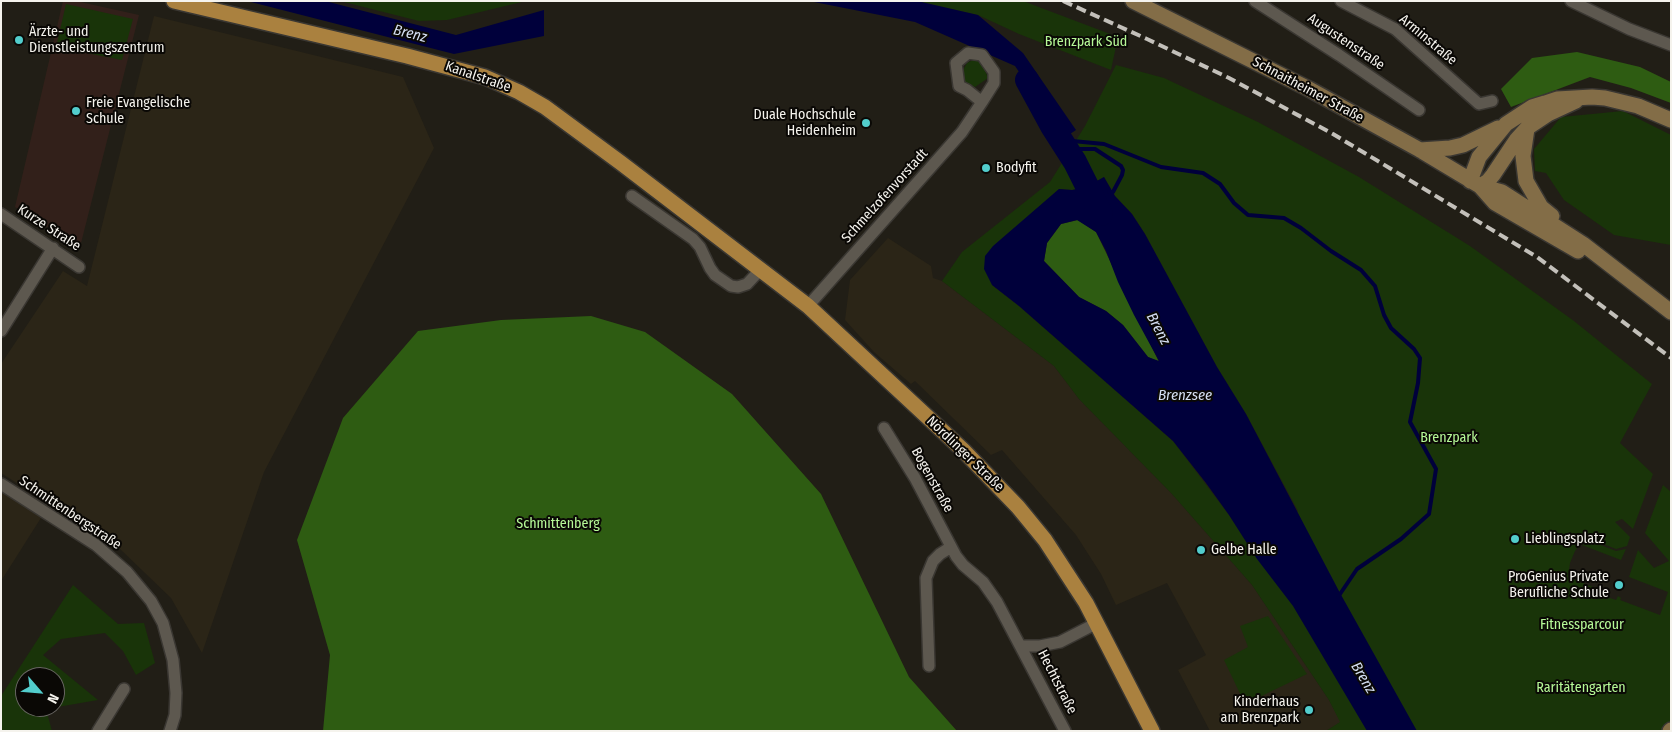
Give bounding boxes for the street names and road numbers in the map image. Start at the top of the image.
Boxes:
street label: Augustenstraße [1304,10,1388,74]
street label: Arminstraße [1396,11,1460,69]
street label: Schnaitheimer Straße [1250,54,1366,126]
street label: Kanalstraße [443,58,513,96]
street label: Schmelzofenvorstadt [838,146,932,246]
street label: Kurze Straße [14,201,84,255]
street label: Nördlinger Straße [923,413,1007,495]
street label: Bogenstraße [907,444,957,516]
street label: Schmittenbergstraße [16,473,124,553]
street label: Hechtstraße [1034,647,1080,717]

